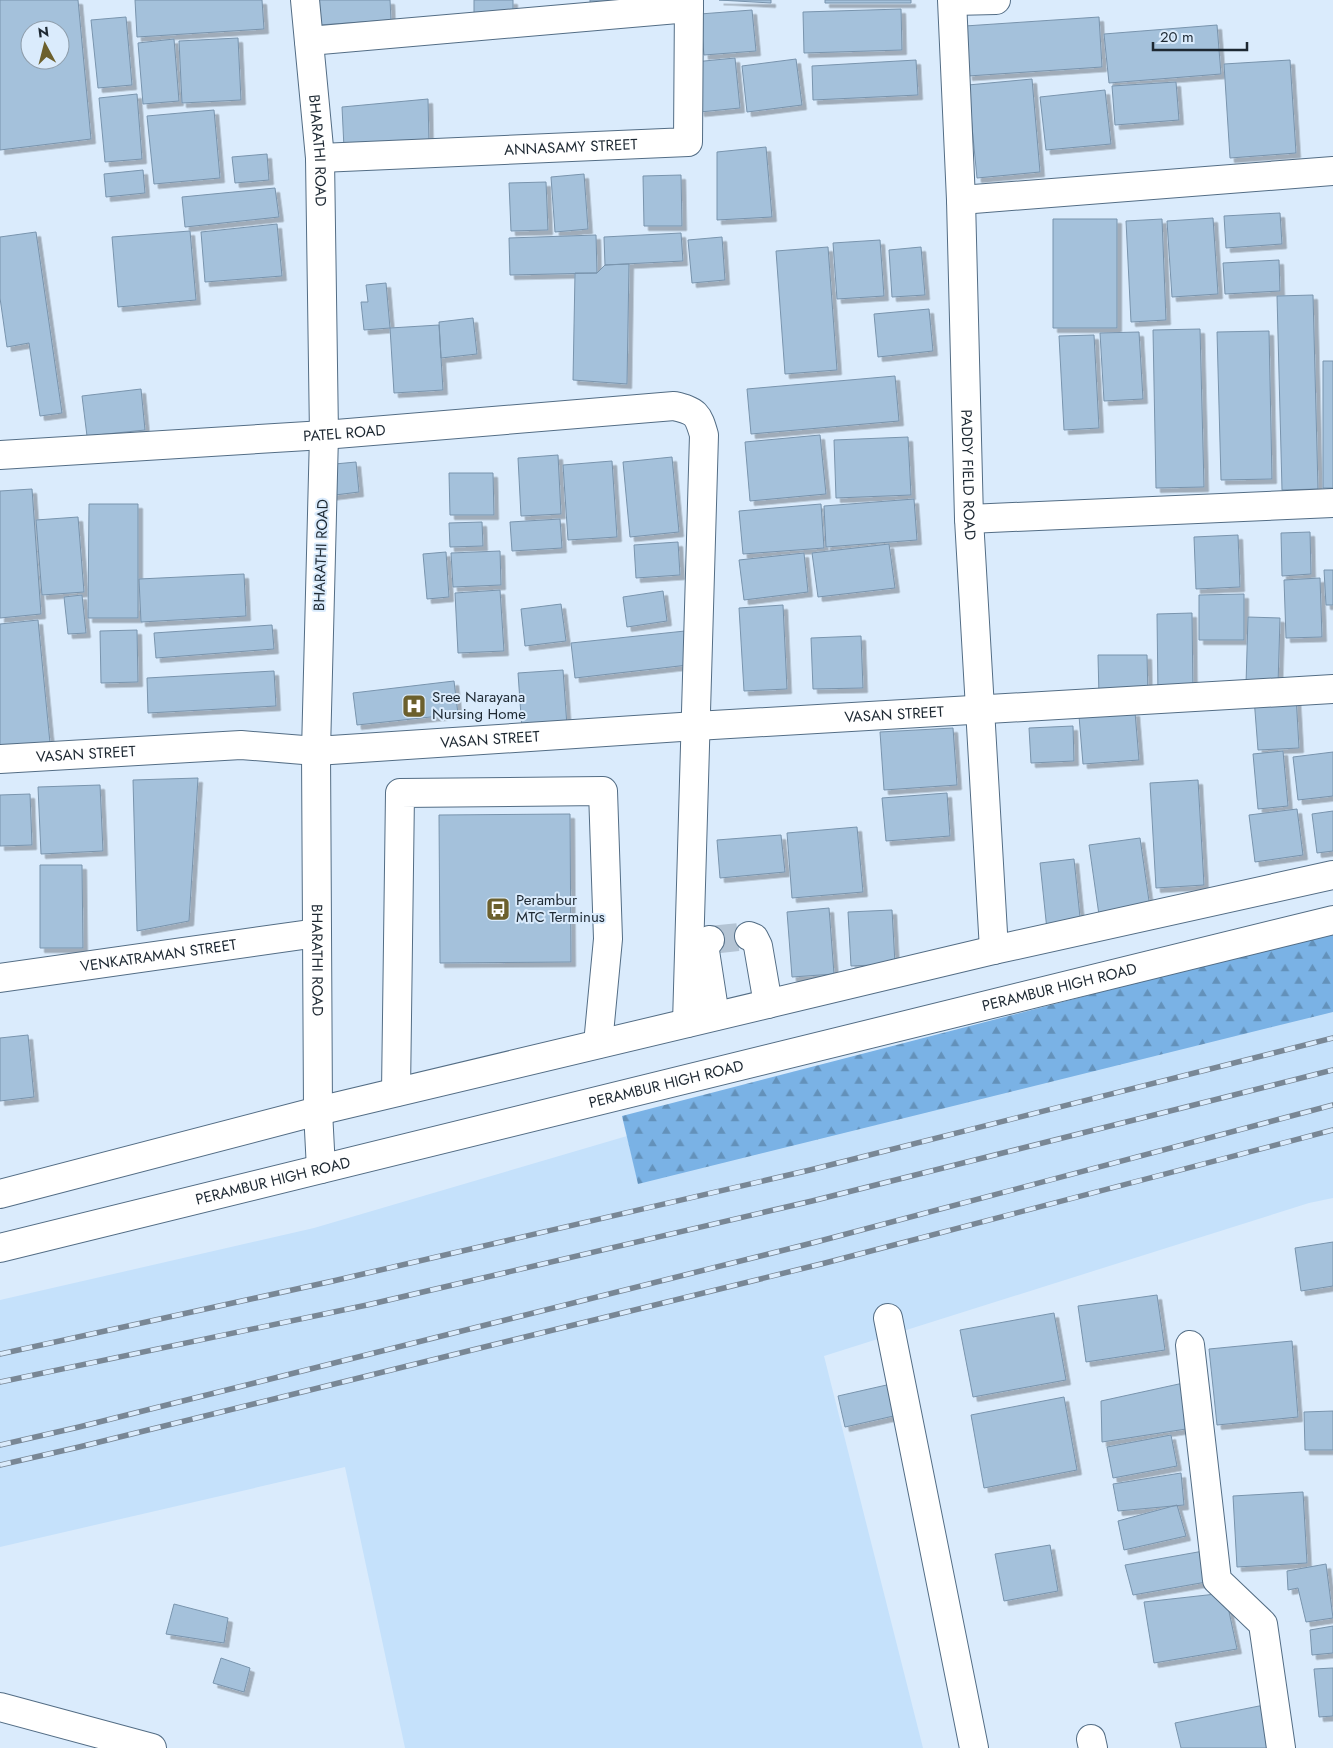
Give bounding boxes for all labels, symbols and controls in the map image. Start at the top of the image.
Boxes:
north arrow [20,20,70,70]
scale bar [1153,20,1247,52]
text: N [37,21,50,43]
text: 20 m [1160,26,1194,48]
street label: BHARATHI ROAD [303,93,332,207]
street label: ANNASAMY STREET [504,133,638,161]
street label: PADDY FIELD ROAD [955,409,981,541]
street label: PATEL ROAD [303,419,386,447]
street label: BHARATHI ROAD [308,499,334,611]
place label: Sree Narayana Nursing Home [432,686,526,725]
hospital icon: Sree Narayana Nursing Home [401,693,427,719]
street label: VASAN STREET [844,701,945,728]
street label: VASAN STREET [439,725,540,754]
street label: VASAN STREET [35,740,136,768]
place label: Perambur MTC Terminus [516,889,605,928]
bus stop icon: Perambur MTC Terminus [485,896,511,922]
street label: BHARATHI ROAD [306,904,328,1016]
street label: VENKATRAMAN STREET [79,934,238,977]
street label: PERAMBUR HIGH ROAD [980,958,1139,1017]
street label: PERAMBUR HIGH ROAD [586,1054,746,1114]
street label: PERAMBUR HIGH ROAD [193,1151,353,1211]

